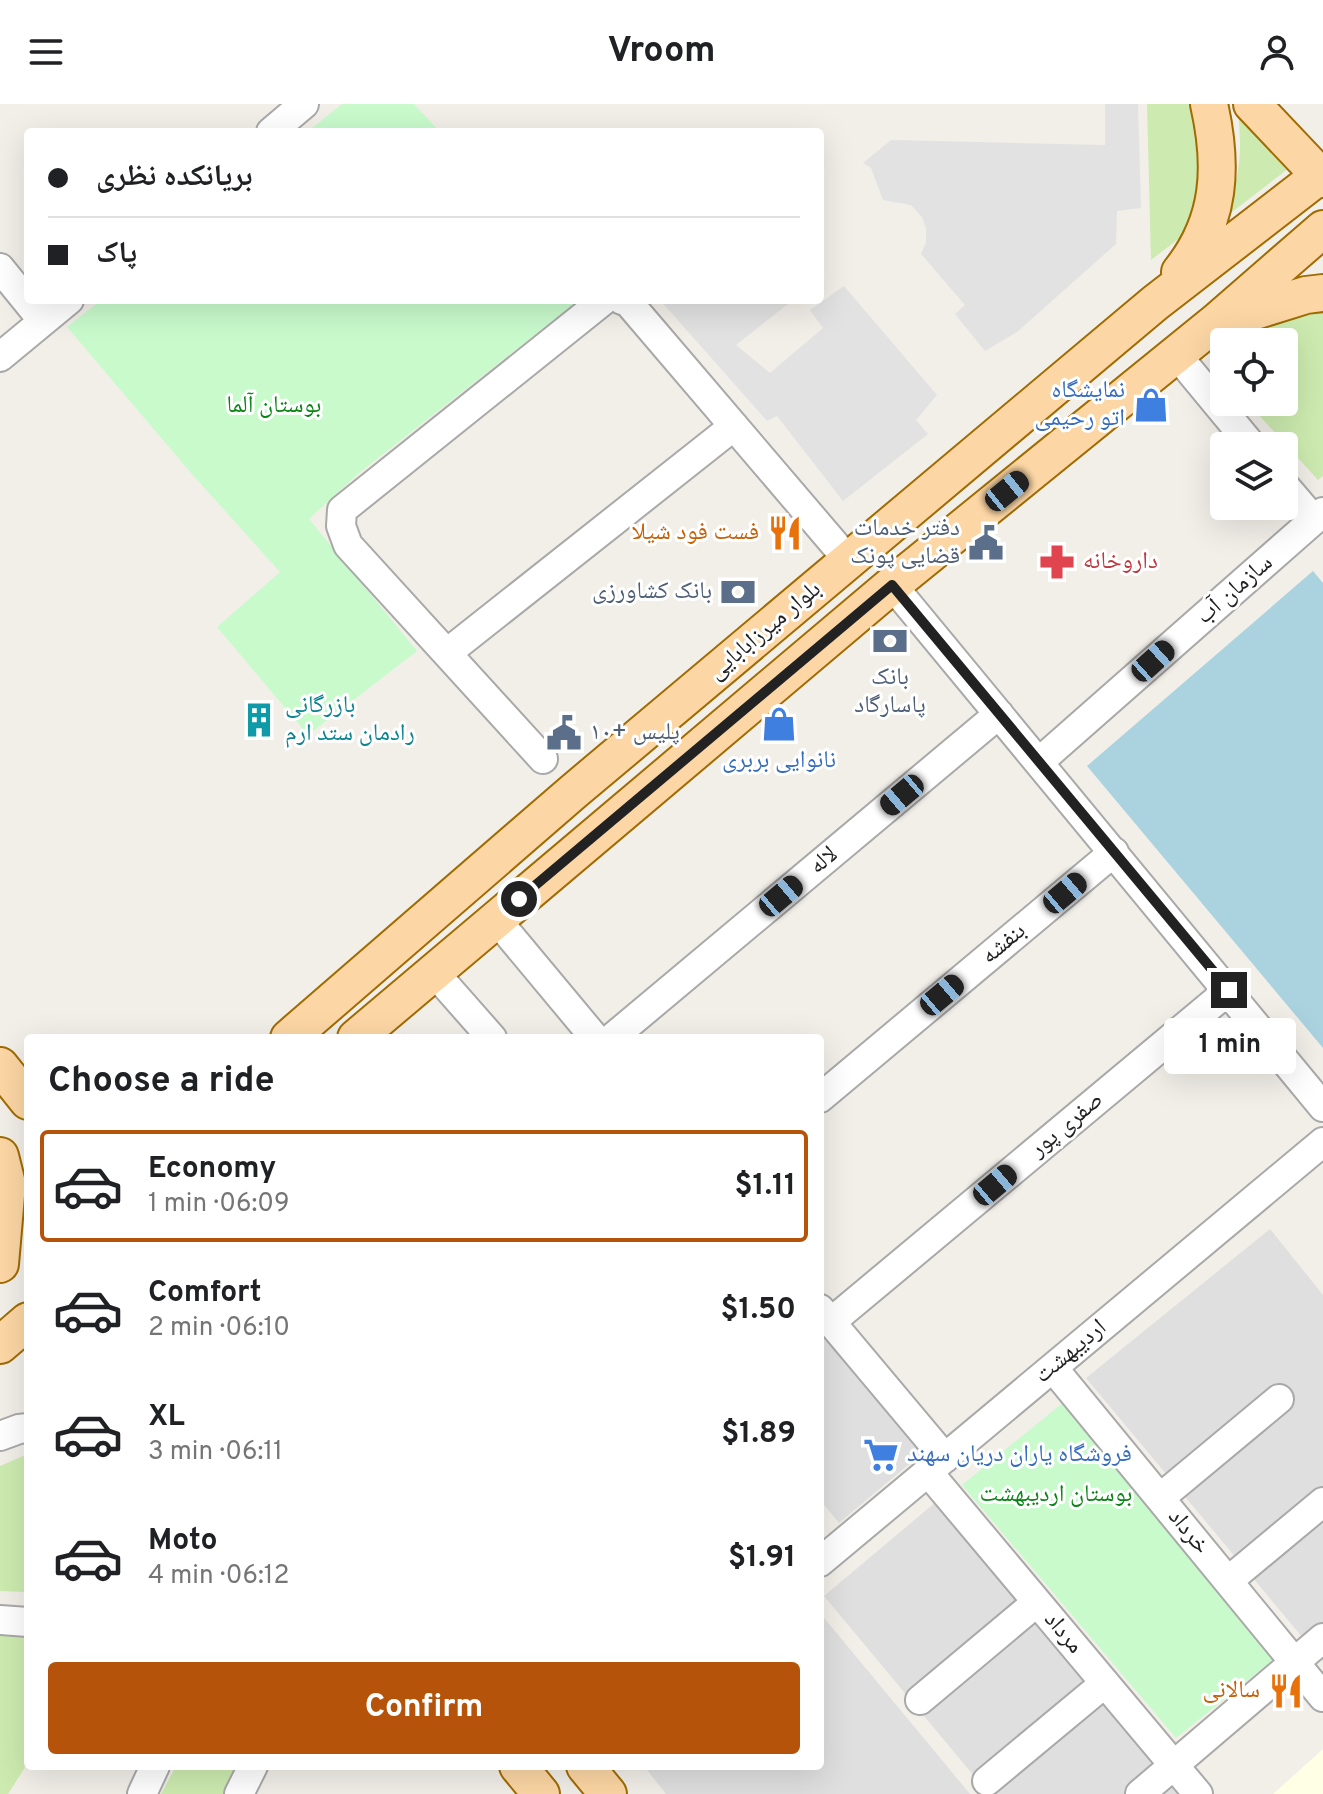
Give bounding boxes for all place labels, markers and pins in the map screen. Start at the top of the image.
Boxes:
place label: نمایشگاه اتو رحیمی [1035,376,1125,434]
shop icon: نمایشگاه اتو رحیمی [1132,386,1170,424]
restaurant icon: فست فود شیلا [766,514,804,552]
place label: دفتر خدمات قضایی پونک [850,514,960,572]
place label: فست فود شیلا [632,518,759,548]
public building icon: دفتر خدمات قضایی پونک [967,524,1005,562]
pharmacy icon: داروخانه [1038,543,1076,581]
place label: داروخانه [1083,547,1158,577]
bank icon: بانک کشاورزی [719,573,757,611]
place label: بانک کشاورزی [592,577,712,607]
bank icon: بانک پاسارگاد [871,622,909,660]
place label: بانک پاسارگاد [854,663,926,721]
place label: بازرگانی رادمان ستد ارم [285,691,415,749]
building icon: بازرگانی رادمان ستد ارم [240,701,278,739]
shop icon: نانوایی بربری [760,705,798,743]
public building icon: پلیس +۱۰ [545,714,583,752]
place label: پلیس +۱۰ [590,718,680,748]
place label: نانوایی بربری [722,746,836,776]
supermarket icon: فروشگاه یاران دریان سهند [862,1436,900,1474]
place label: فروشگاه یاران دریان سهند [907,1440,1132,1470]
restaurant icon: سالانی [1267,1672,1305,1710]
place label: سالانی [1203,1676,1260,1706]

